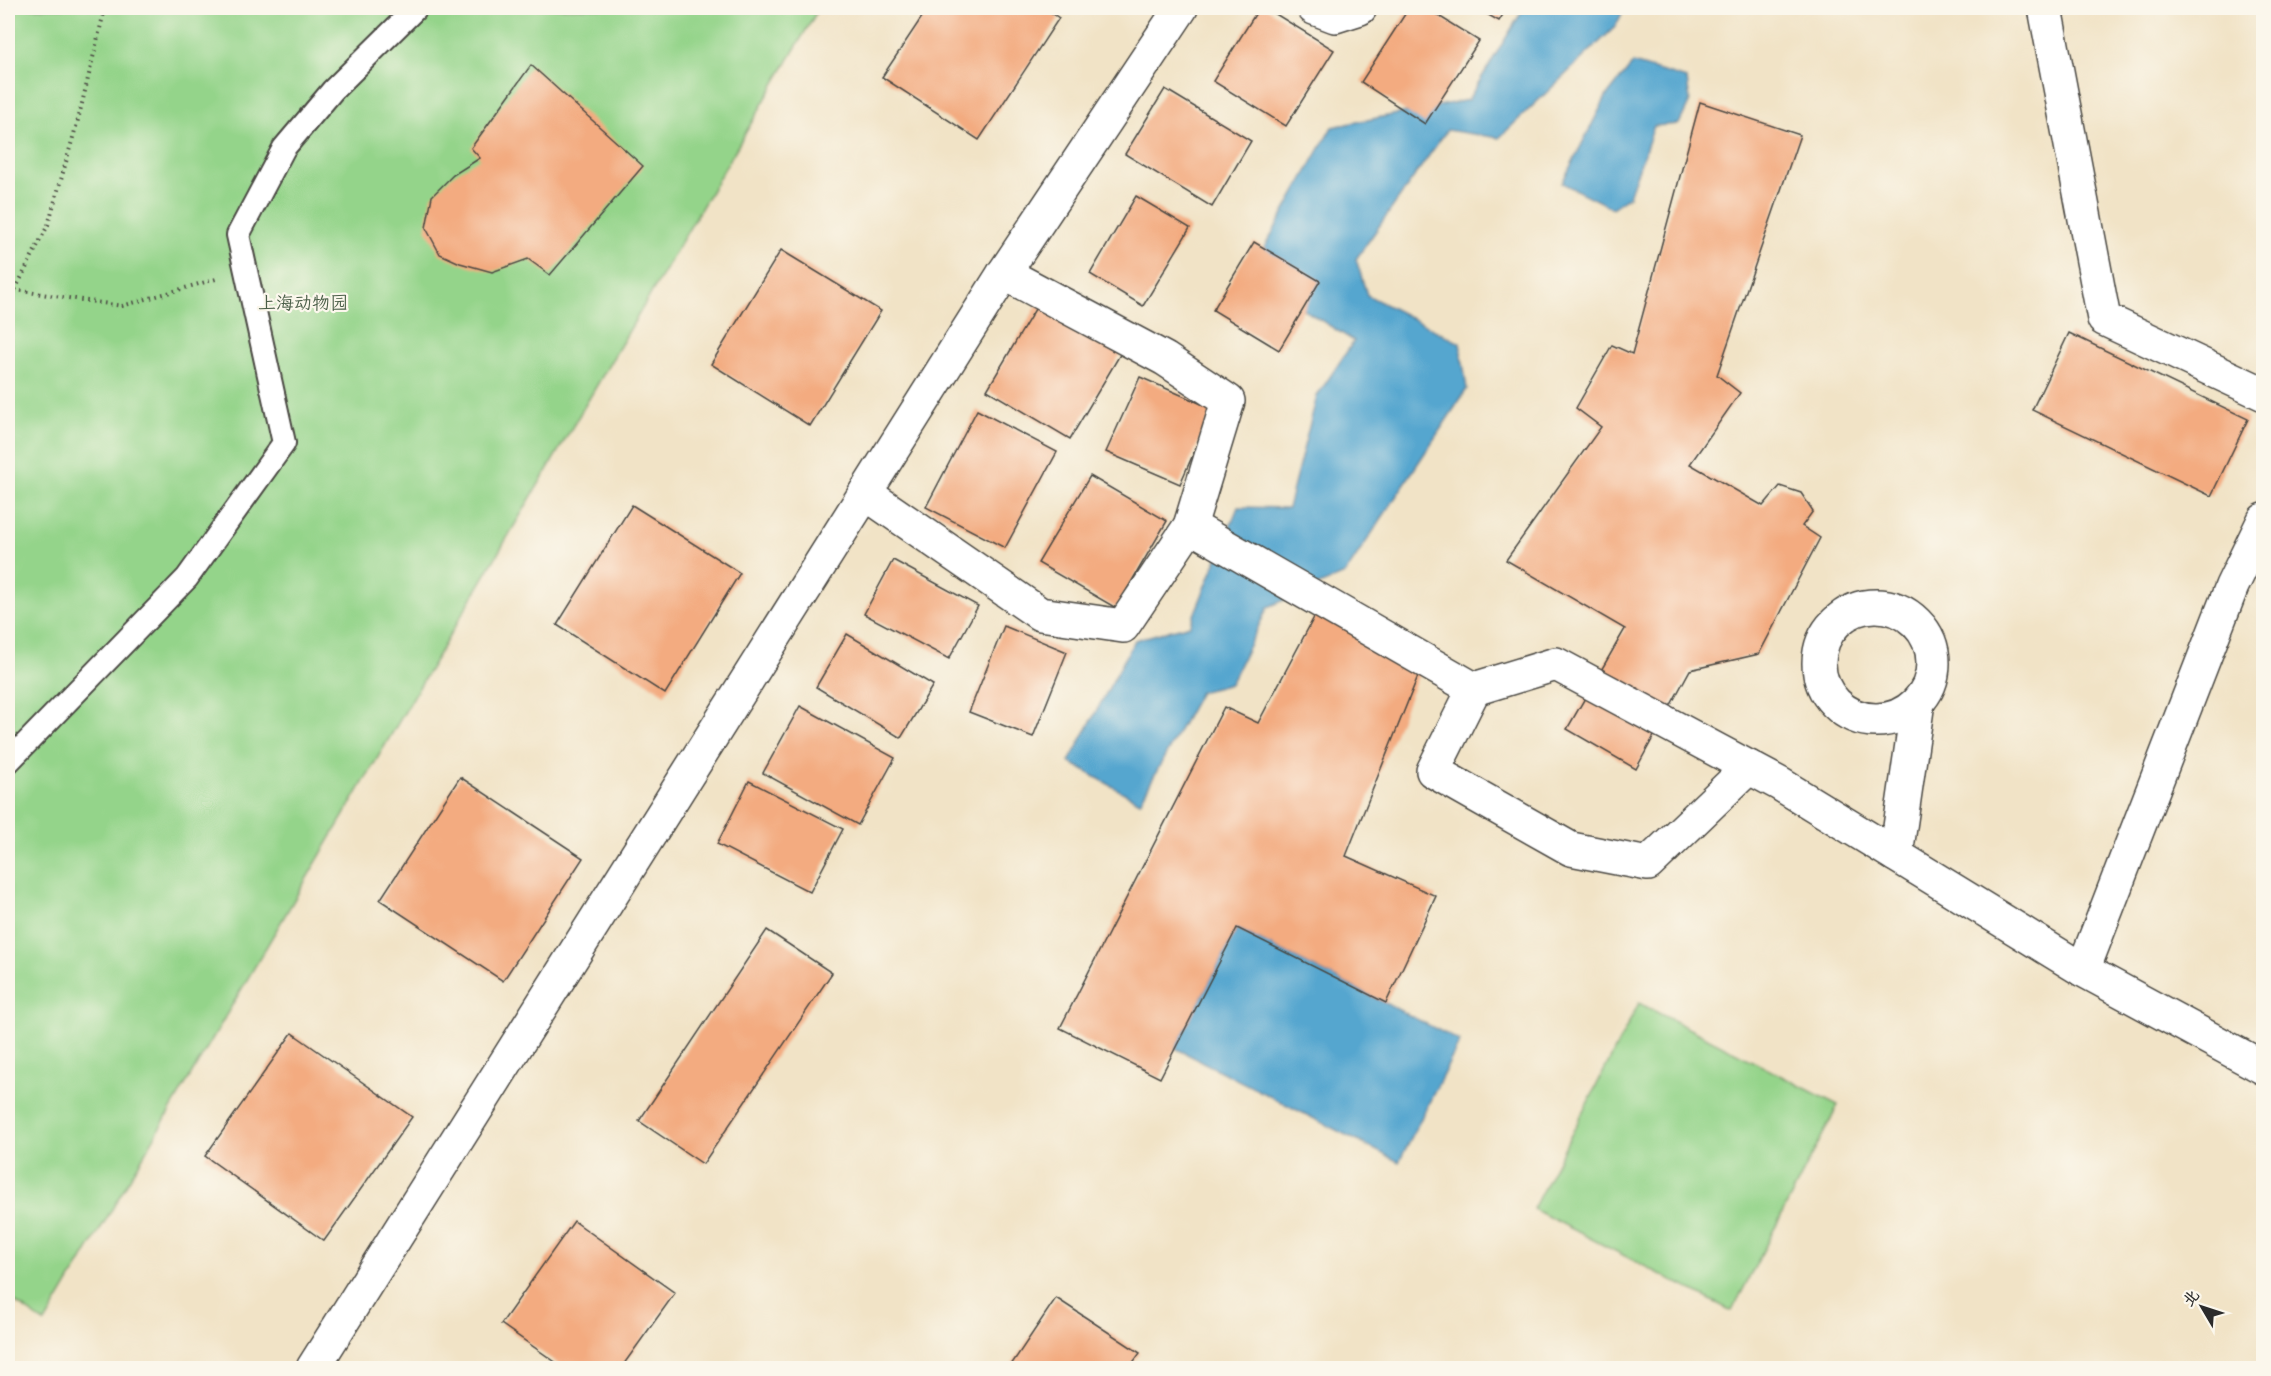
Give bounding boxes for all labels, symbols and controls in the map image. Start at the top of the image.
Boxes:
park label: 上海动物园 [258,290,348,315]
north arrow [2172,1277,2232,1337]
text: 北 [2177,1284,2204,1311]

